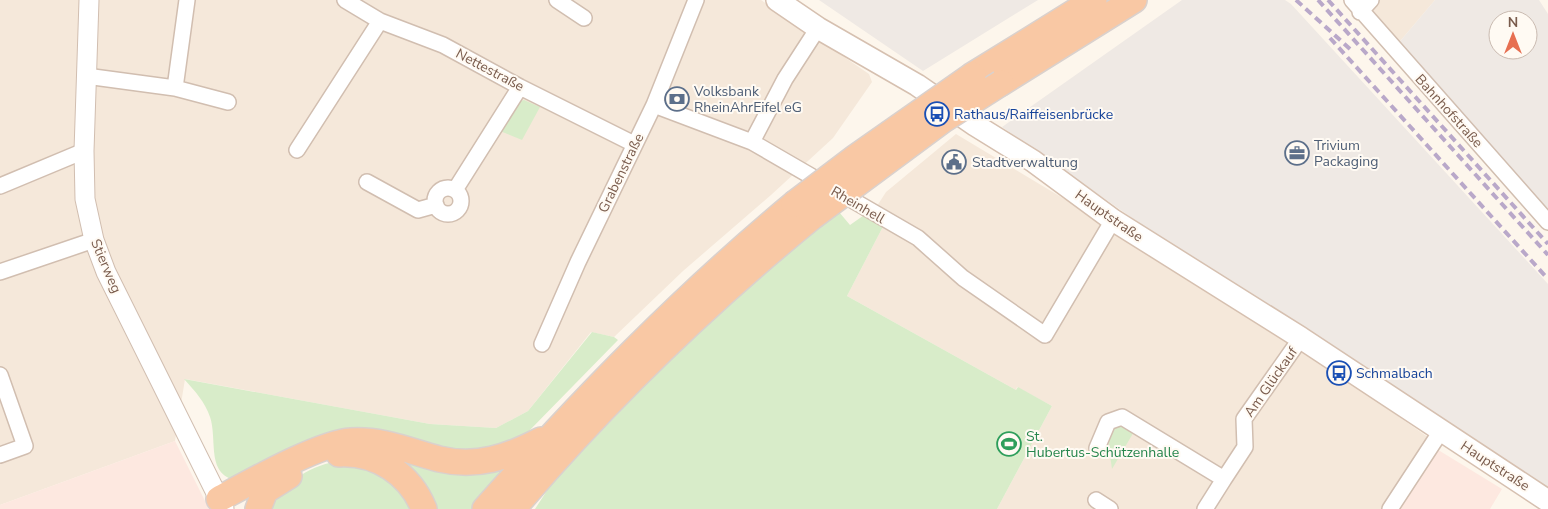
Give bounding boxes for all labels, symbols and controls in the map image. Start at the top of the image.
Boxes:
north arrow [1488,10,1538,60]
text: N [1508,13,1518,32]
street label: Nettestraße [453,44,527,96]
street label: Bahnhofstraße [1411,70,1487,152]
place label: Volksbank RheinAhrEifel eG [693,82,802,117]
bank icon: Volksbank RheinAhrEifel eG [664,86,690,112]
bus stop icon: Rathaus/Raiffeisenbrücke [924,101,950,127]
place label: Rathaus/Raiffeisenbrücke [954,105,1113,124]
street label: Grabenstraße [594,130,648,216]
place label: Trivium Packaging [1314,136,1378,171]
office icon: Trivium Packaging [1284,140,1310,166]
public building icon: Stadtverwaltung [941,149,967,175]
place label: Stadtverwaltung [972,153,1078,172]
street label: Rheinhell [827,182,889,229]
street label: Hauptstraße [1071,186,1147,246]
street label: Stierweg [86,236,126,296]
street label: Am Glückauf [1240,343,1302,421]
bus stop icon: Schmalbach [1326,360,1352,386]
place label: Schmalbach [1356,364,1433,383]
place label: St. Hubertus-Schützenhalle [1026,427,1179,462]
sports icon: St. Hubertus-Schützenhalle [996,431,1022,457]
street label: Hauptstraße [1457,437,1533,495]

